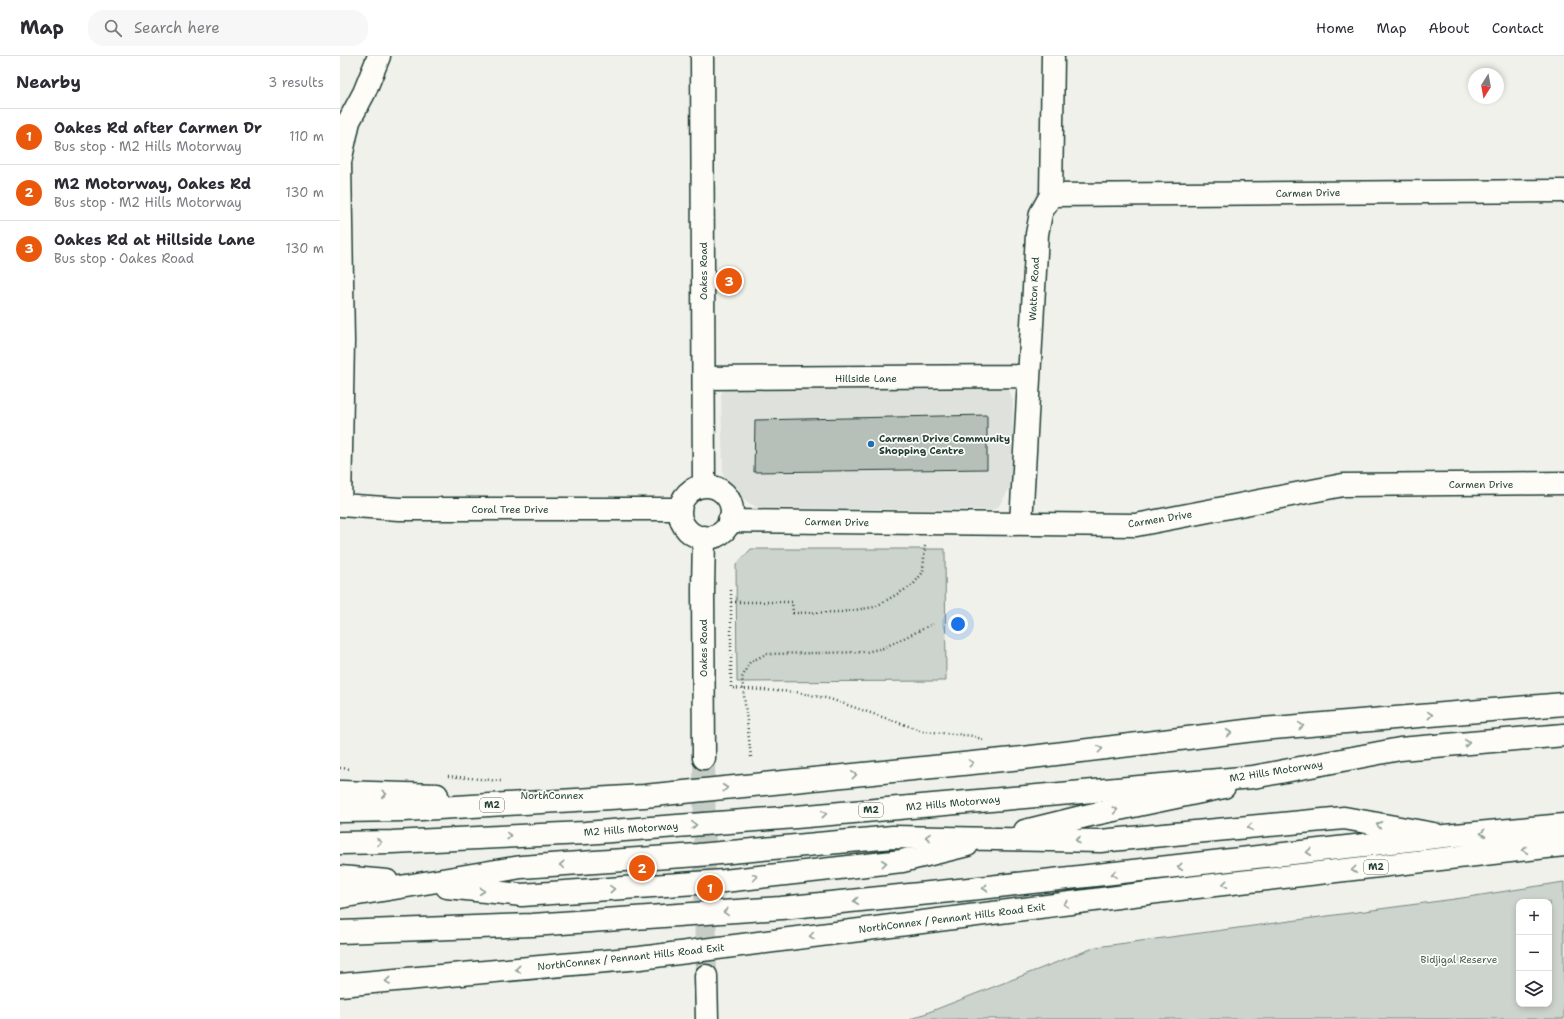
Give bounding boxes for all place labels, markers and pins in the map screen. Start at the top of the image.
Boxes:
pin: 3 [716,266,742,296]
place label: Carmen Drive Community Shopping Centre [879,432,1010,457]
marker: Carmen Drive Community Shopping Centre [866,439,876,449]
pin: 2 [629,853,655,883]
pin: 1 [697,873,723,903]

